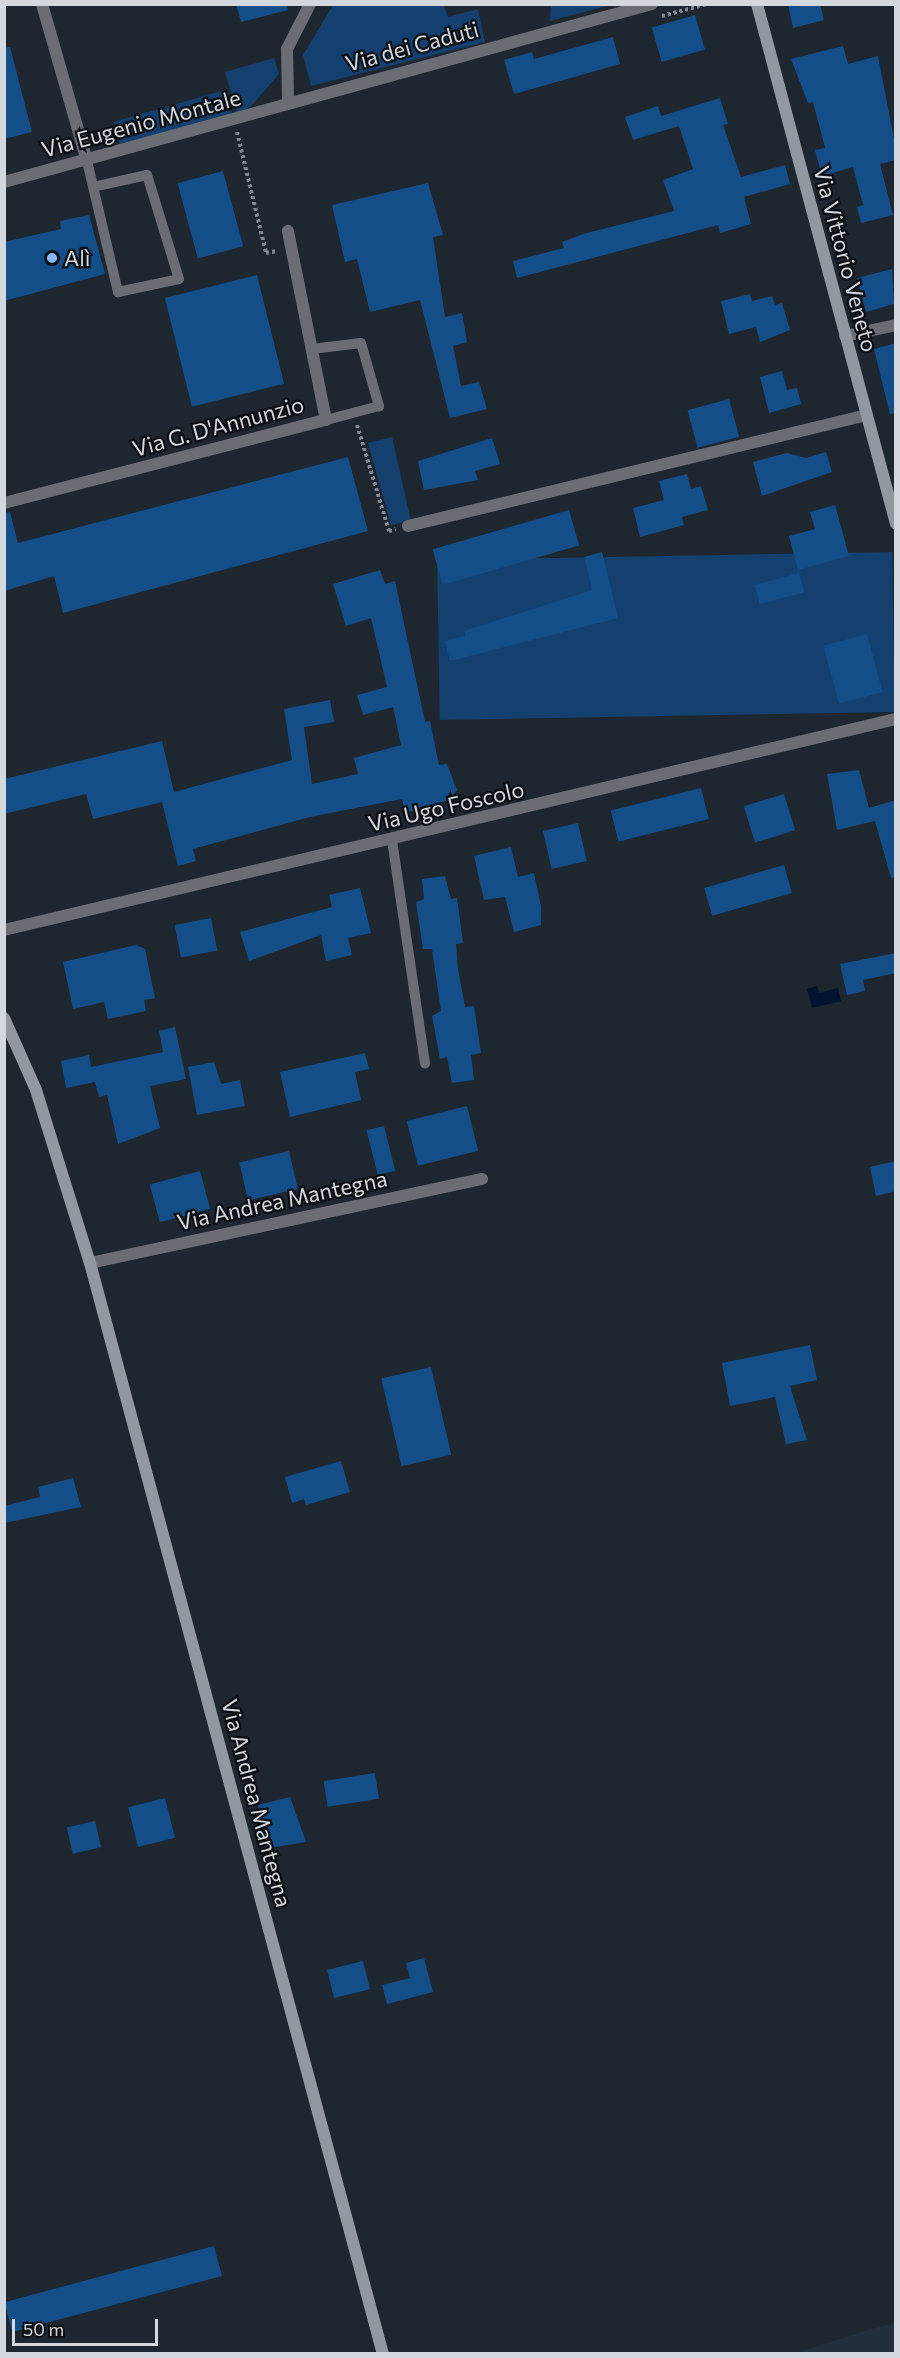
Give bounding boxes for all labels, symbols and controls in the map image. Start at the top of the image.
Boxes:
street label: Via dei Caduti [342,16,482,76]
street label: Via Eugenio Montale [38,84,244,162]
street label: Via Vittorio Veneto [808,163,884,355]
place label: Alì [64,245,90,271]
marker: Alì [45,251,59,265]
street label: Via G. D'Annunzio [129,390,307,462]
street label: Via Ugo Foscolo [365,775,527,837]
street label: Via Andrea Mantegna [175,1165,389,1235]
street label: Via Andrea Mantegna [217,1696,297,1910]
scale bar [15,2307,160,2345]
text: 50 m [23,2318,64,2340]

